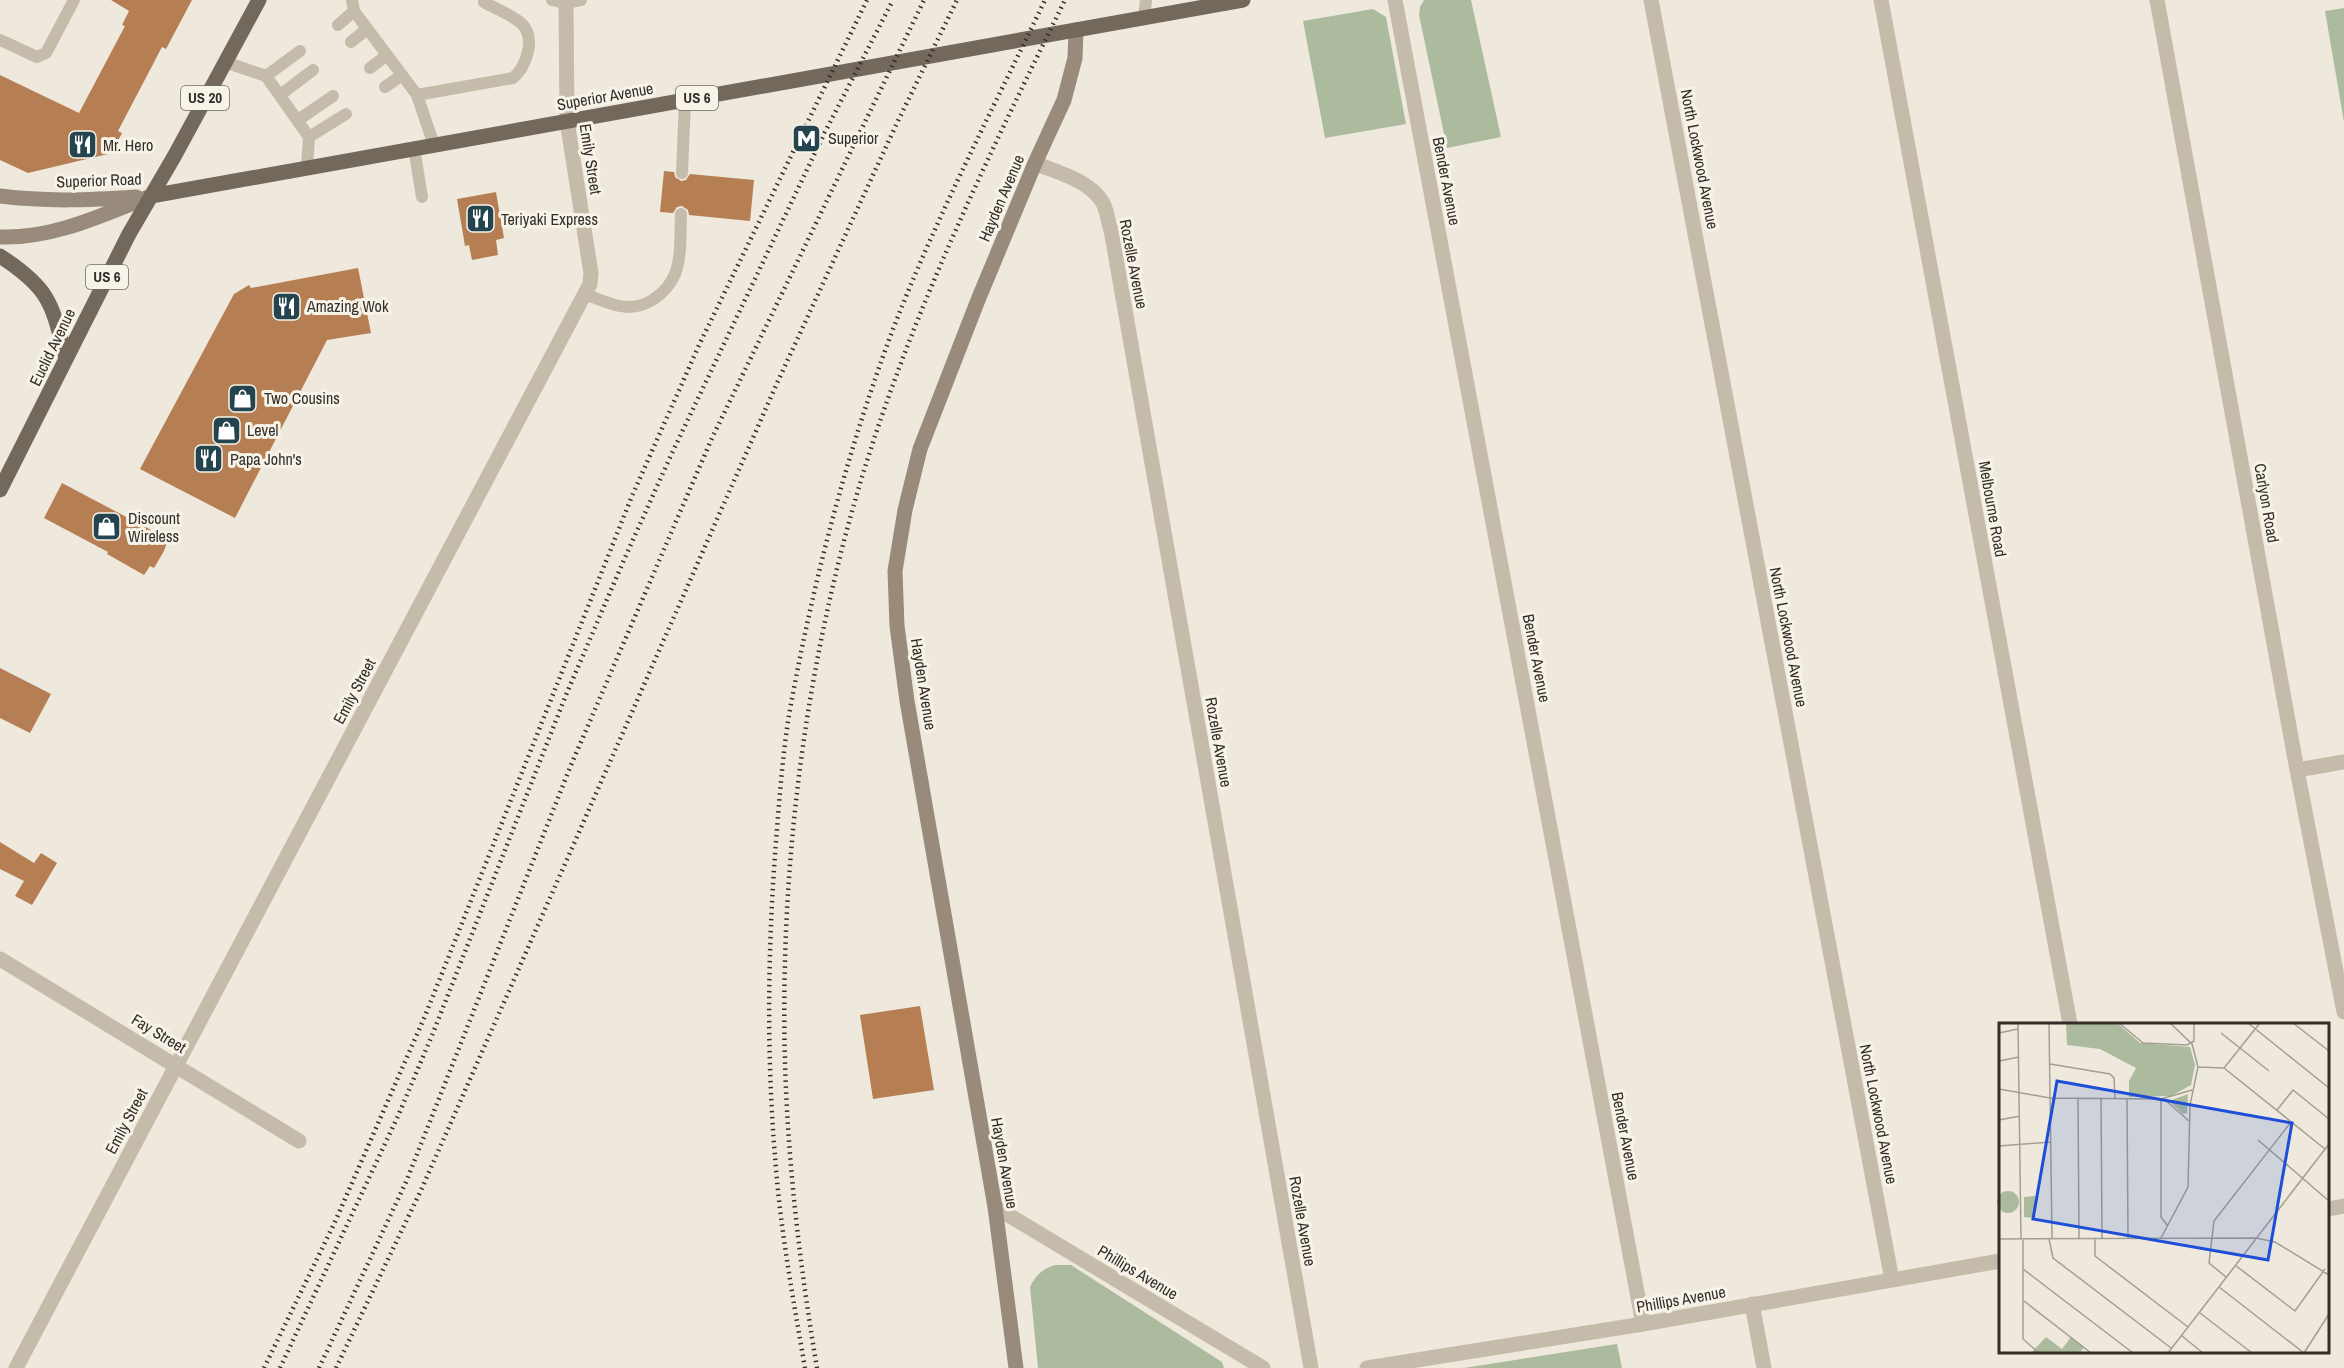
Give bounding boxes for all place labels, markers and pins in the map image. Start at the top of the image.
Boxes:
metro station icon: Superior [791,122,823,154]
place label: Superior [828,127,879,149]
restaurant icon: Mr. Hero [66,129,98,161]
place label: Mr. Hero [103,134,153,156]
restaurant icon: Teriyaki Express [464,203,496,235]
place label: Teriyaki Express [501,208,598,230]
restaurant icon: Amazing Wok [270,290,302,322]
place label: Amazing Wok [306,295,389,317]
shop icon: Two Cousins [227,382,259,414]
place label: Two Cousins [264,387,340,409]
shop icon: Level [210,414,242,446]
place label: Level [247,419,278,441]
restaurant icon: Papa John's [193,443,225,475]
place label: Papa John's [230,448,302,470]
place label: Discount Wireless [128,507,180,547]
shop icon: Discount Wireless [91,511,123,543]

